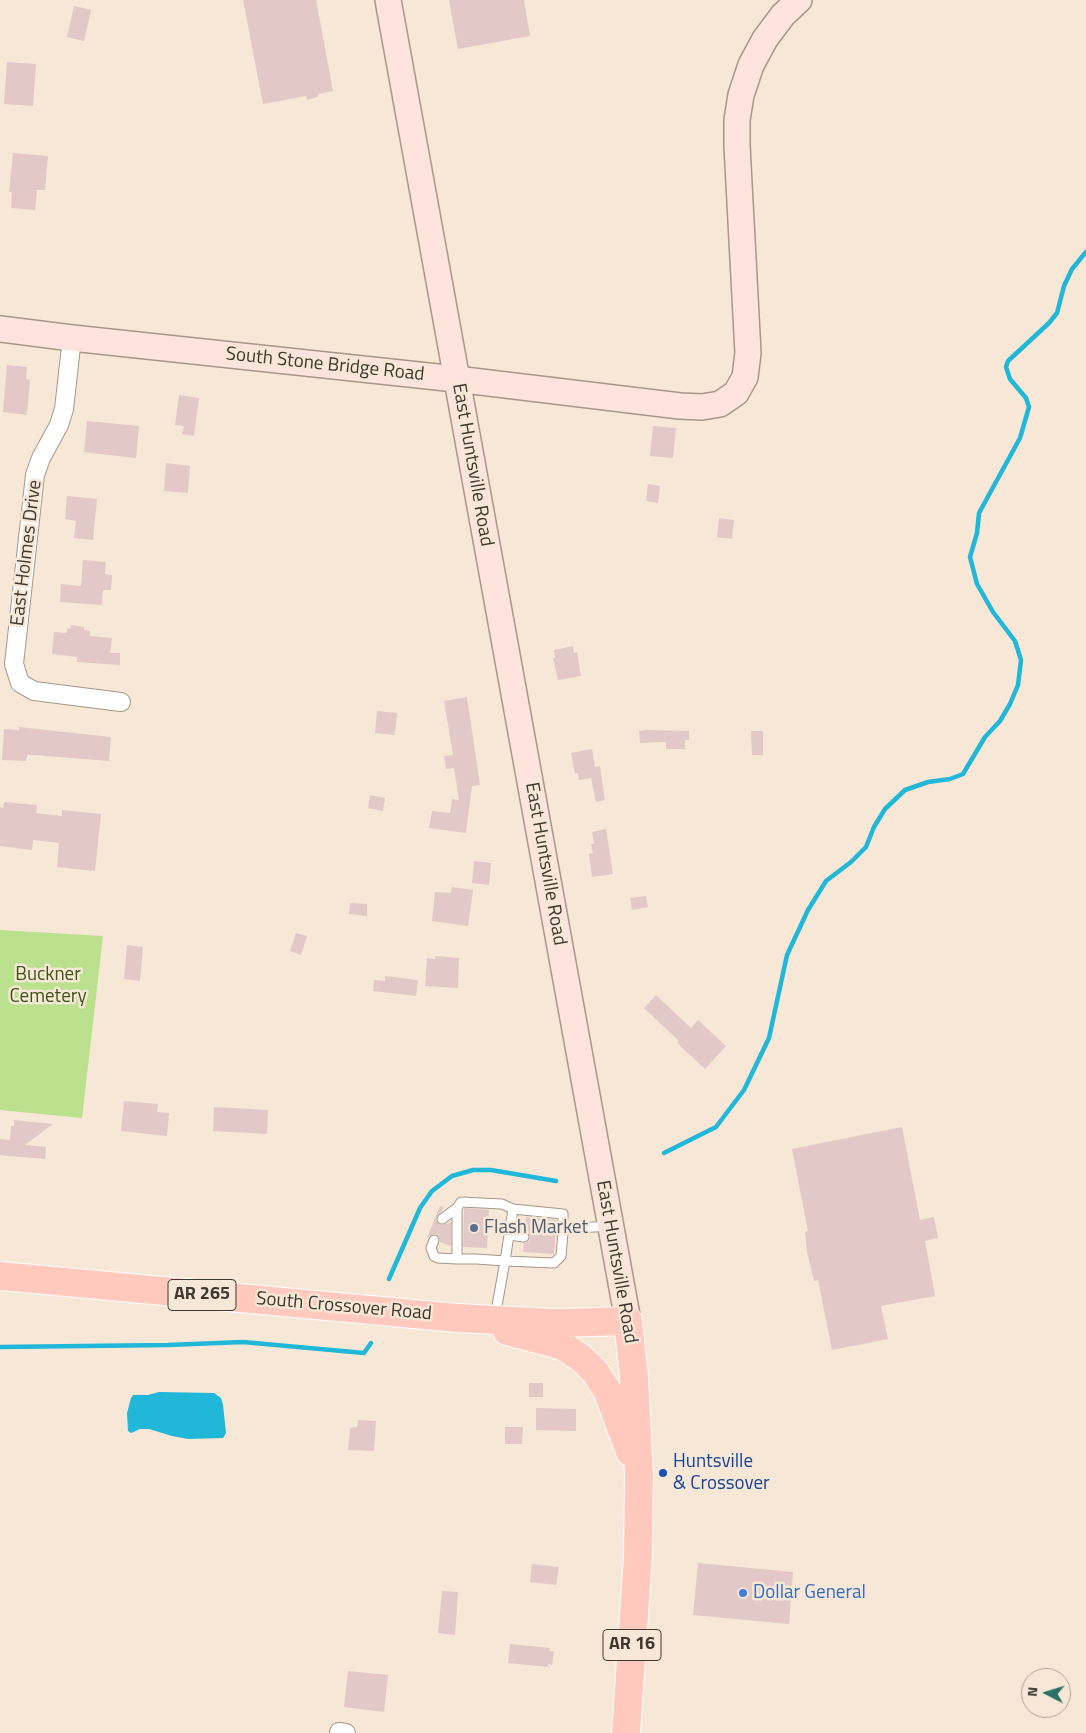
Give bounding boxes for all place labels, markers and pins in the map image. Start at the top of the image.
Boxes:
place label: Flash Market [484,1217,588,1239]
marker: Flash Market [468,1222,480,1234]
place label: Huntsville & Crossover [673,1451,770,1495]
marker: Huntsville & Crossover [657,1467,669,1479]
place label: Dollar General [753,1582,866,1604]
marker: Dollar General [737,1587,749,1599]

